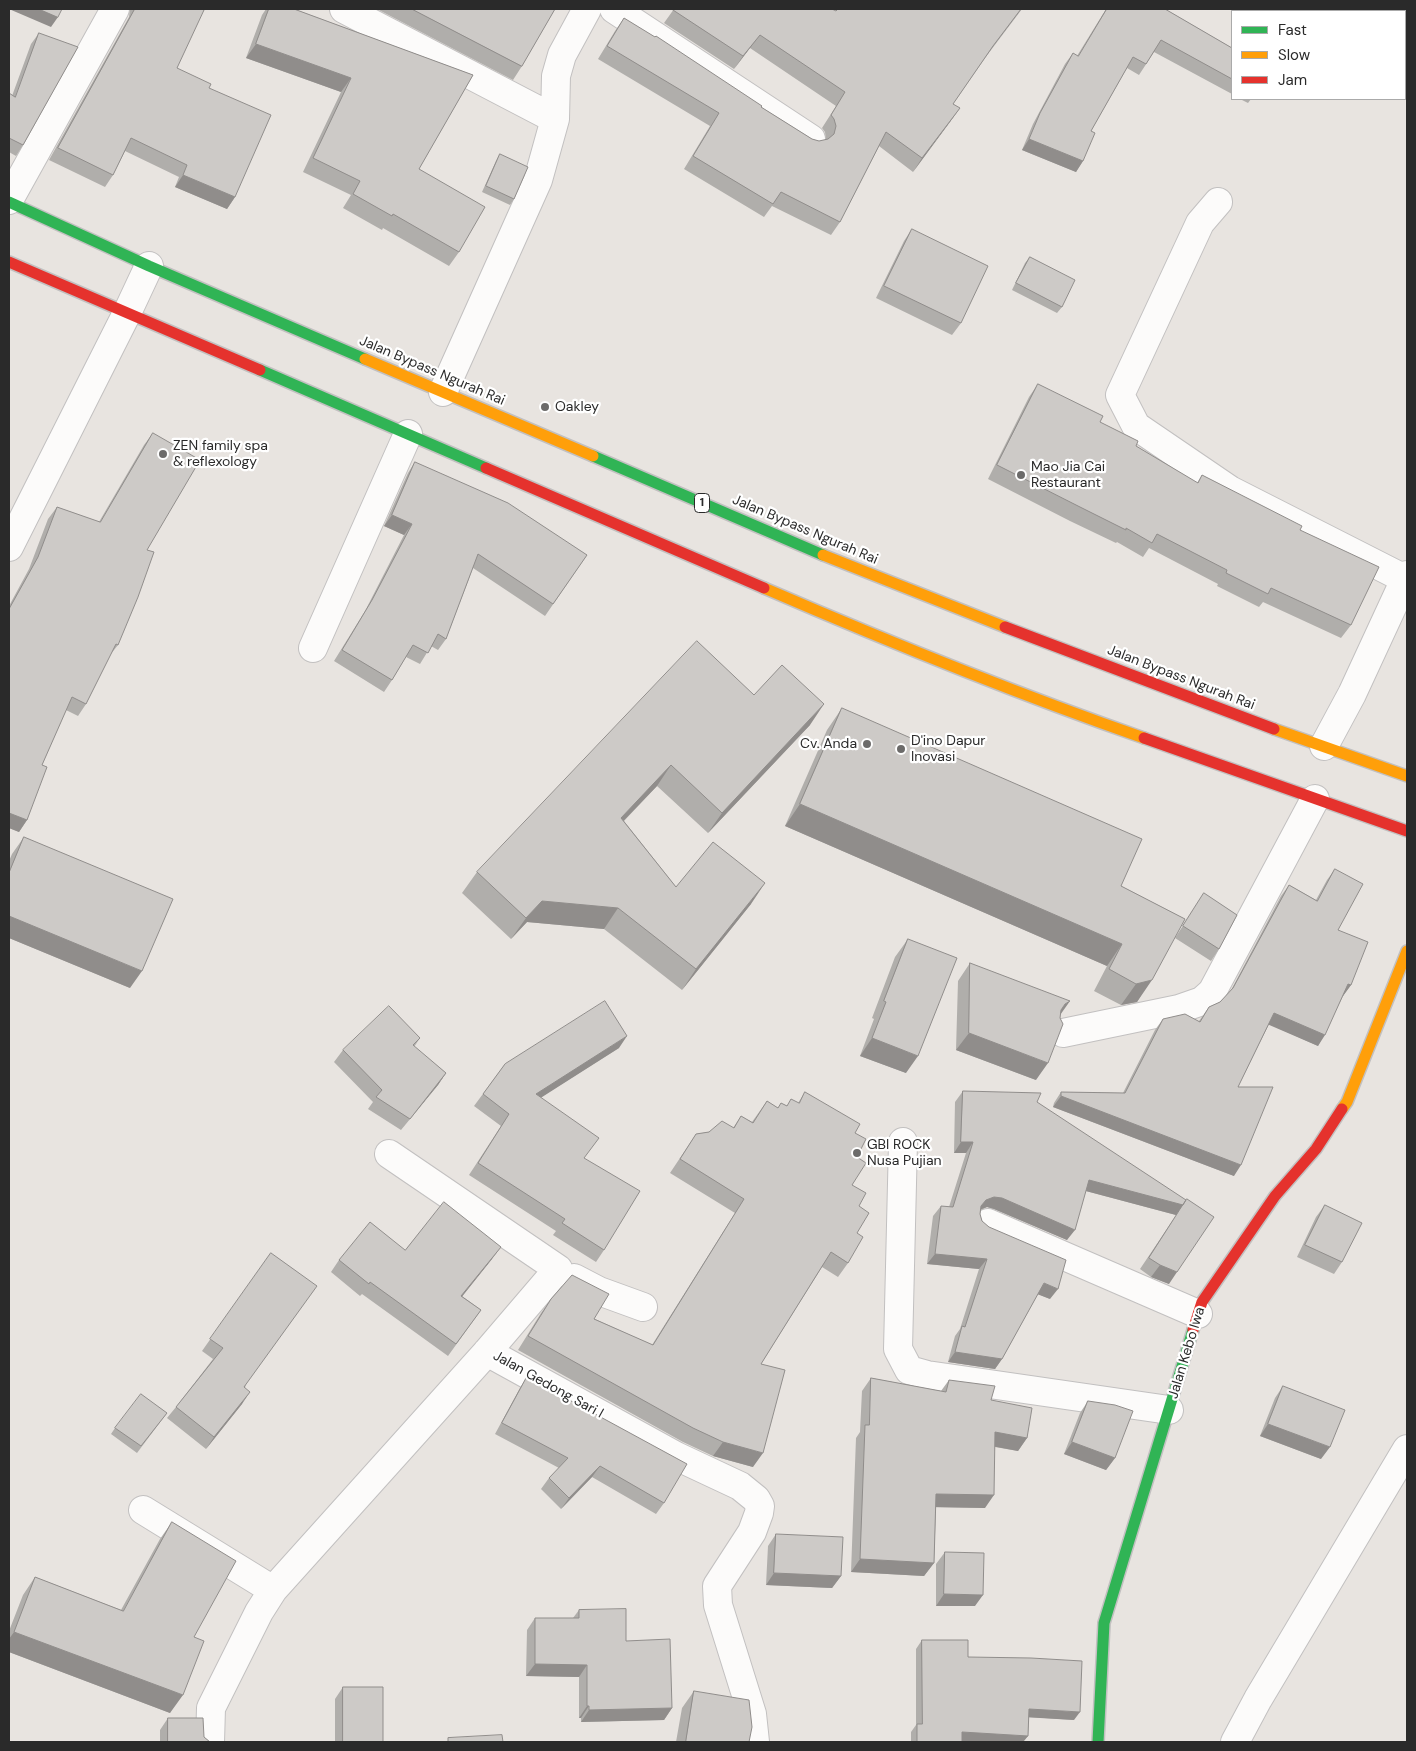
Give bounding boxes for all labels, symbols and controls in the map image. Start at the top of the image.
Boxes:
legend [1231,10,1406,100]
text: Fast [1278,20,1307,40]
text: Slow [1278,45,1310,65]
text: Jam [1278,70,1307,90]
street label: Jalan Bypass Ngurah Rai [357,333,507,409]
place label: Oakley [555,399,599,415]
marker: Oakley [539,401,551,413]
place label: ZEN family spa & reflexology [173,438,268,471]
marker: ZEN family spa & reflexology [157,448,169,460]
place label: Mao Jia Cai Restaurant [1031,459,1105,492]
marker: Mao Jia Cai Restaurant [1015,469,1027,481]
street label: Jalan Bypass Ngurah Rai [730,492,880,568]
road number: 1 [694,493,710,512]
street label: Jalan Bypass Ngurah Rai [1105,642,1257,714]
place label: D'ino Dapur Inovasi [911,733,985,766]
place label: Cv. Anda [800,736,857,752]
marker: Cv. Anda [861,738,873,750]
marker: D'ino Dapur Inovasi [895,743,907,755]
place label: GBI ROCK Nusa Pujian [867,1137,942,1170]
marker: GBI ROCK Nusa Pujian [851,1147,863,1159]
street label: Jalan Kebo Iwa [1165,1305,1209,1401]
street label: Jalan Gedong Sari I [490,1348,606,1422]

